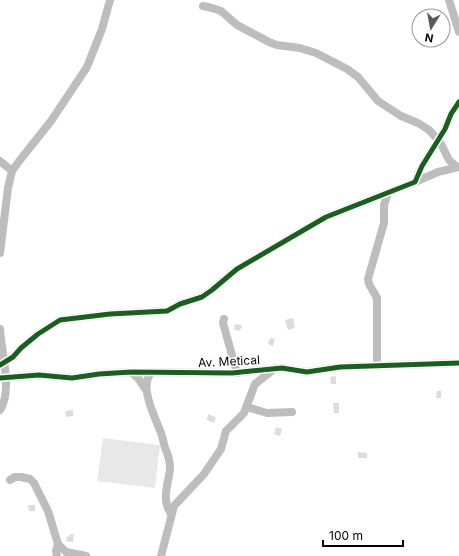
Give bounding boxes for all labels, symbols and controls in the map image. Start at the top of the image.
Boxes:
north arrow [411,8,451,48]
text: N [424,30,435,45]
street label: Av. Metical [198,352,260,370]
scale bar [323,522,403,548]
text: 100 m [329,528,363,543]

